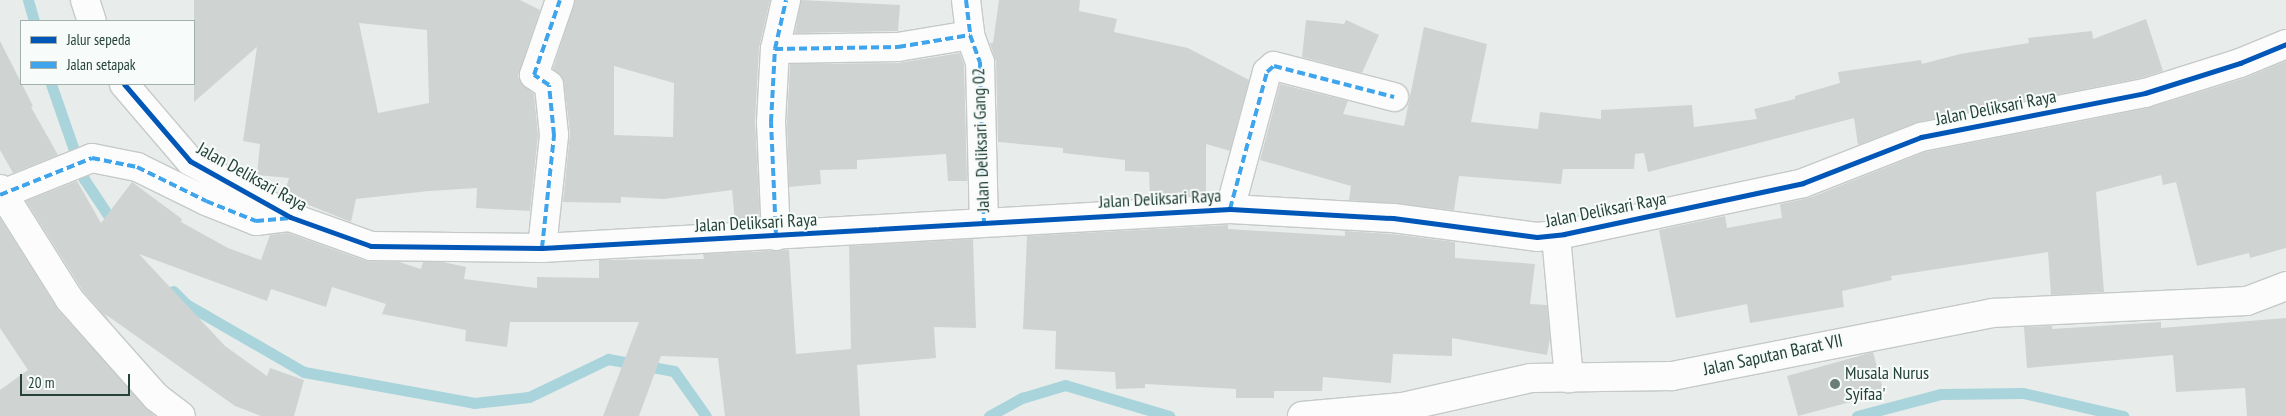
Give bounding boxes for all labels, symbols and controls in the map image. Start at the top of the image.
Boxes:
legend [20,20,195,85]
text: Jalur sepeda [67,30,130,49]
text: Jalan setapak [67,55,136,74]
street label: Jalan Deliksari Gang 02 [968,68,994,212]
street label: Jalan Deliksari Raya [1934,86,2058,130]
street label: Jalan Deliksari Raya [193,138,311,216]
street label: Jalan Deliksari Raya [1098,185,1222,213]
street label: Jalan Deliksari Raya [1544,188,1668,232]
street label: Jalan Deliksari Raya [694,209,818,237]
street label: Jalan Saputan Barat VII [1701,330,1845,380]
place label: Musala Nurus Syifaa' [1845,363,1929,406]
scale bar [22,364,132,396]
text: 20 m [28,373,54,392]
marker: Musala Nurus Syifaa' [1829,378,1841,390]

